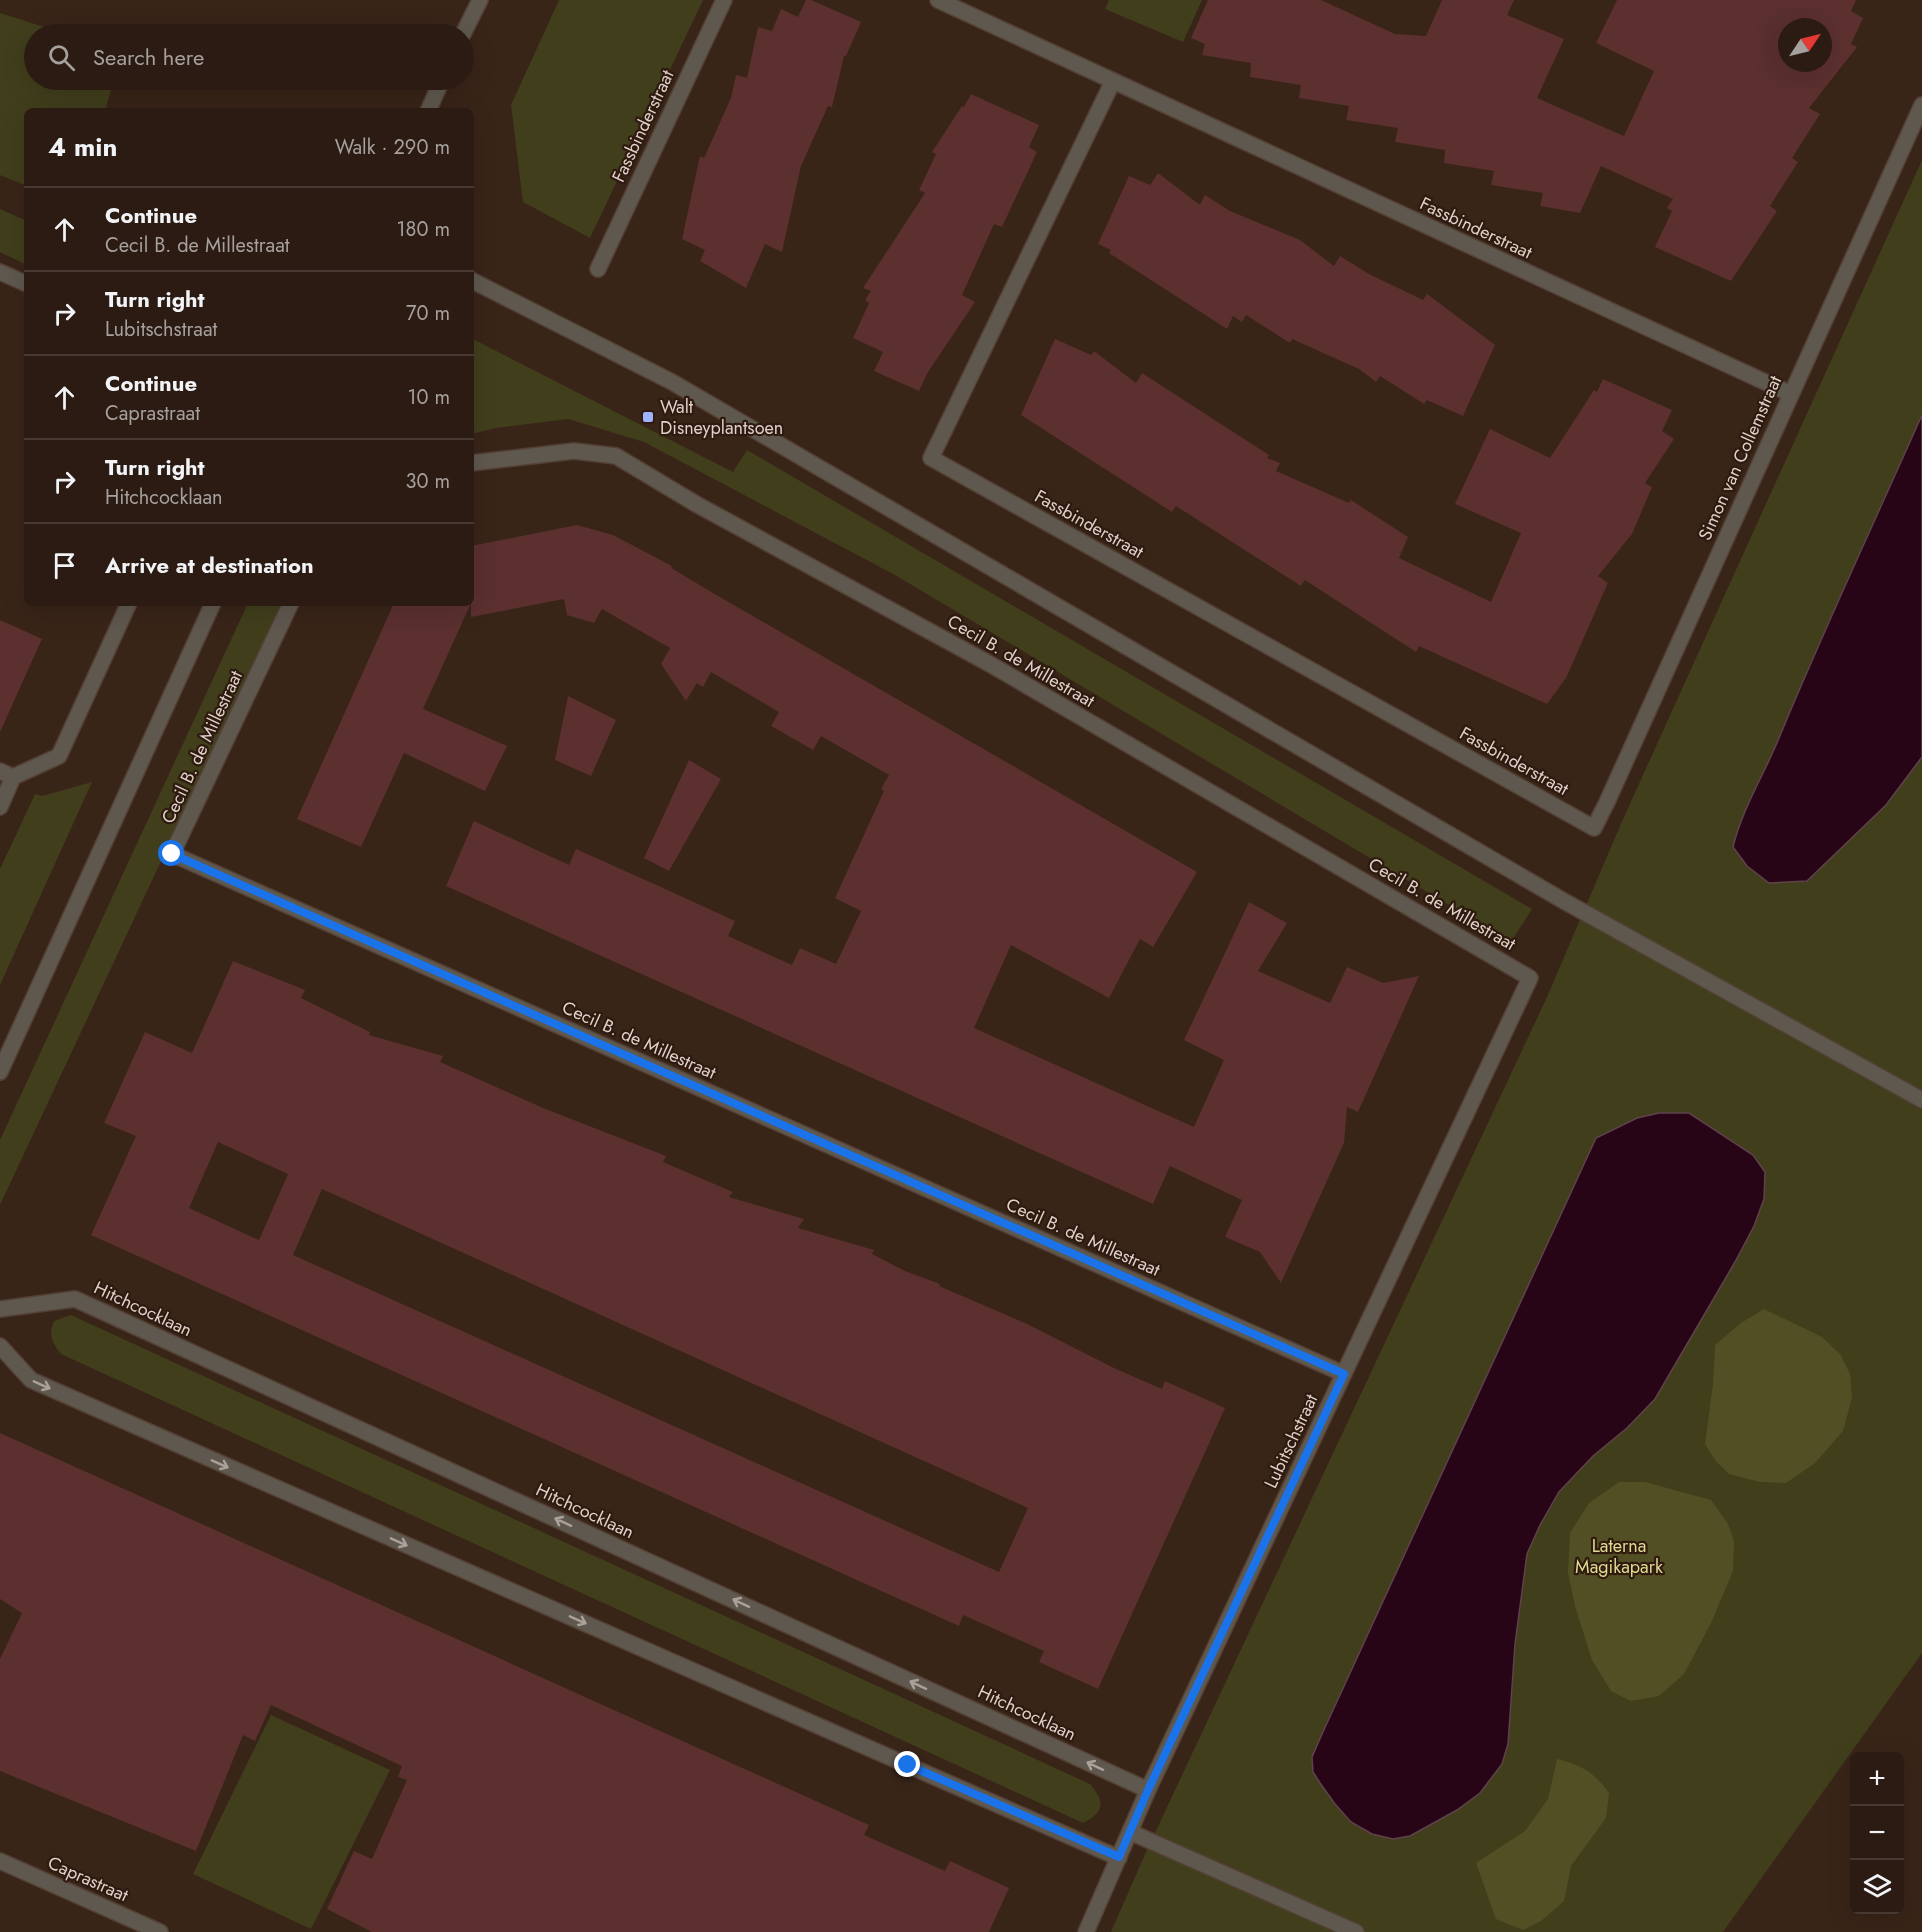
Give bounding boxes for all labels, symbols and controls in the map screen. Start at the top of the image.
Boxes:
north arrow [1778,18,1832,72]
search box [24,24,474,90]
icon: search [45,41,78,74]
text: Search here [93,41,204,73]
street label: Fassbinderstraat [606,65,681,186]
text: 4 min [48,128,117,166]
text: Walk · 290 m [335,133,450,162]
street label: Fassbinderstraat [1416,191,1537,266]
text: Continue [105,199,197,231]
icon: ahead [48,213,81,246]
text: 180 m [396,215,450,244]
text: Cecil B. de Millestraat [105,231,290,260]
text: Turn right [105,283,205,315]
icon: right [48,297,81,330]
text: 70 m [406,299,450,328]
text: Lubitschstraat [105,315,217,344]
text: Continue [105,367,197,399]
street label: Simon van Collemstraat [1692,371,1788,545]
icon: ahead [48,381,81,414]
text: 10 m [407,383,450,412]
place label: Walt Disneyplantsoen [660,394,783,441]
text: Caprastraat [105,399,200,428]
marker: Walt Disneyplantsoen [641,410,655,424]
text: Turn right [105,451,205,483]
icon: right [48,465,81,498]
text: 30 m [405,467,450,496]
text: Hitchcocklaan [105,483,223,512]
street label: Fassbinderstraat [1030,483,1149,565]
icon: arrive [48,549,81,582]
text: Arrive at destination [105,549,314,581]
street label: Cecil B. de Millestraat [943,608,1100,714]
street label: Cecil B. de Millestraat [155,666,249,828]
street label: Fassbinderstraat [1455,720,1574,802]
route start [158,840,184,866]
street label: Cecil B. de Millestraat [1364,851,1521,957]
street label: Cecil B. de Millestraat [558,994,721,1086]
street label: Cecil B. de Millestraat [1002,1191,1165,1283]
street label: Hitchcocklaan [90,1275,196,1343]
one-way arrow [32,1380,50,1391]
street label: Lubitschstraat [1258,1389,1324,1492]
one-way arrow [211,1458,229,1470]
street label: Hitchcocklaan [532,1477,638,1545]
one-way arrow [555,1516,573,1528]
park label: Laterna Magikapark [1575,1533,1663,1580]
one-way arrow [389,1537,408,1548]
one-way arrow [732,1597,750,1609]
one-way arrow [568,1615,586,1626]
one-way arrow [909,1678,927,1690]
street label: Hitchcocklaan [974,1679,1080,1747]
route end [894,1751,920,1777]
map controls [1850,1752,1904,1914]
button: + [1850,1752,1904,1806]
one-way arrow [1087,1759,1105,1771]
button: − [1850,1806,1904,1860]
street label: Caprastraat [44,1850,133,1909]
button: layers [1850,1860,1904,1914]

